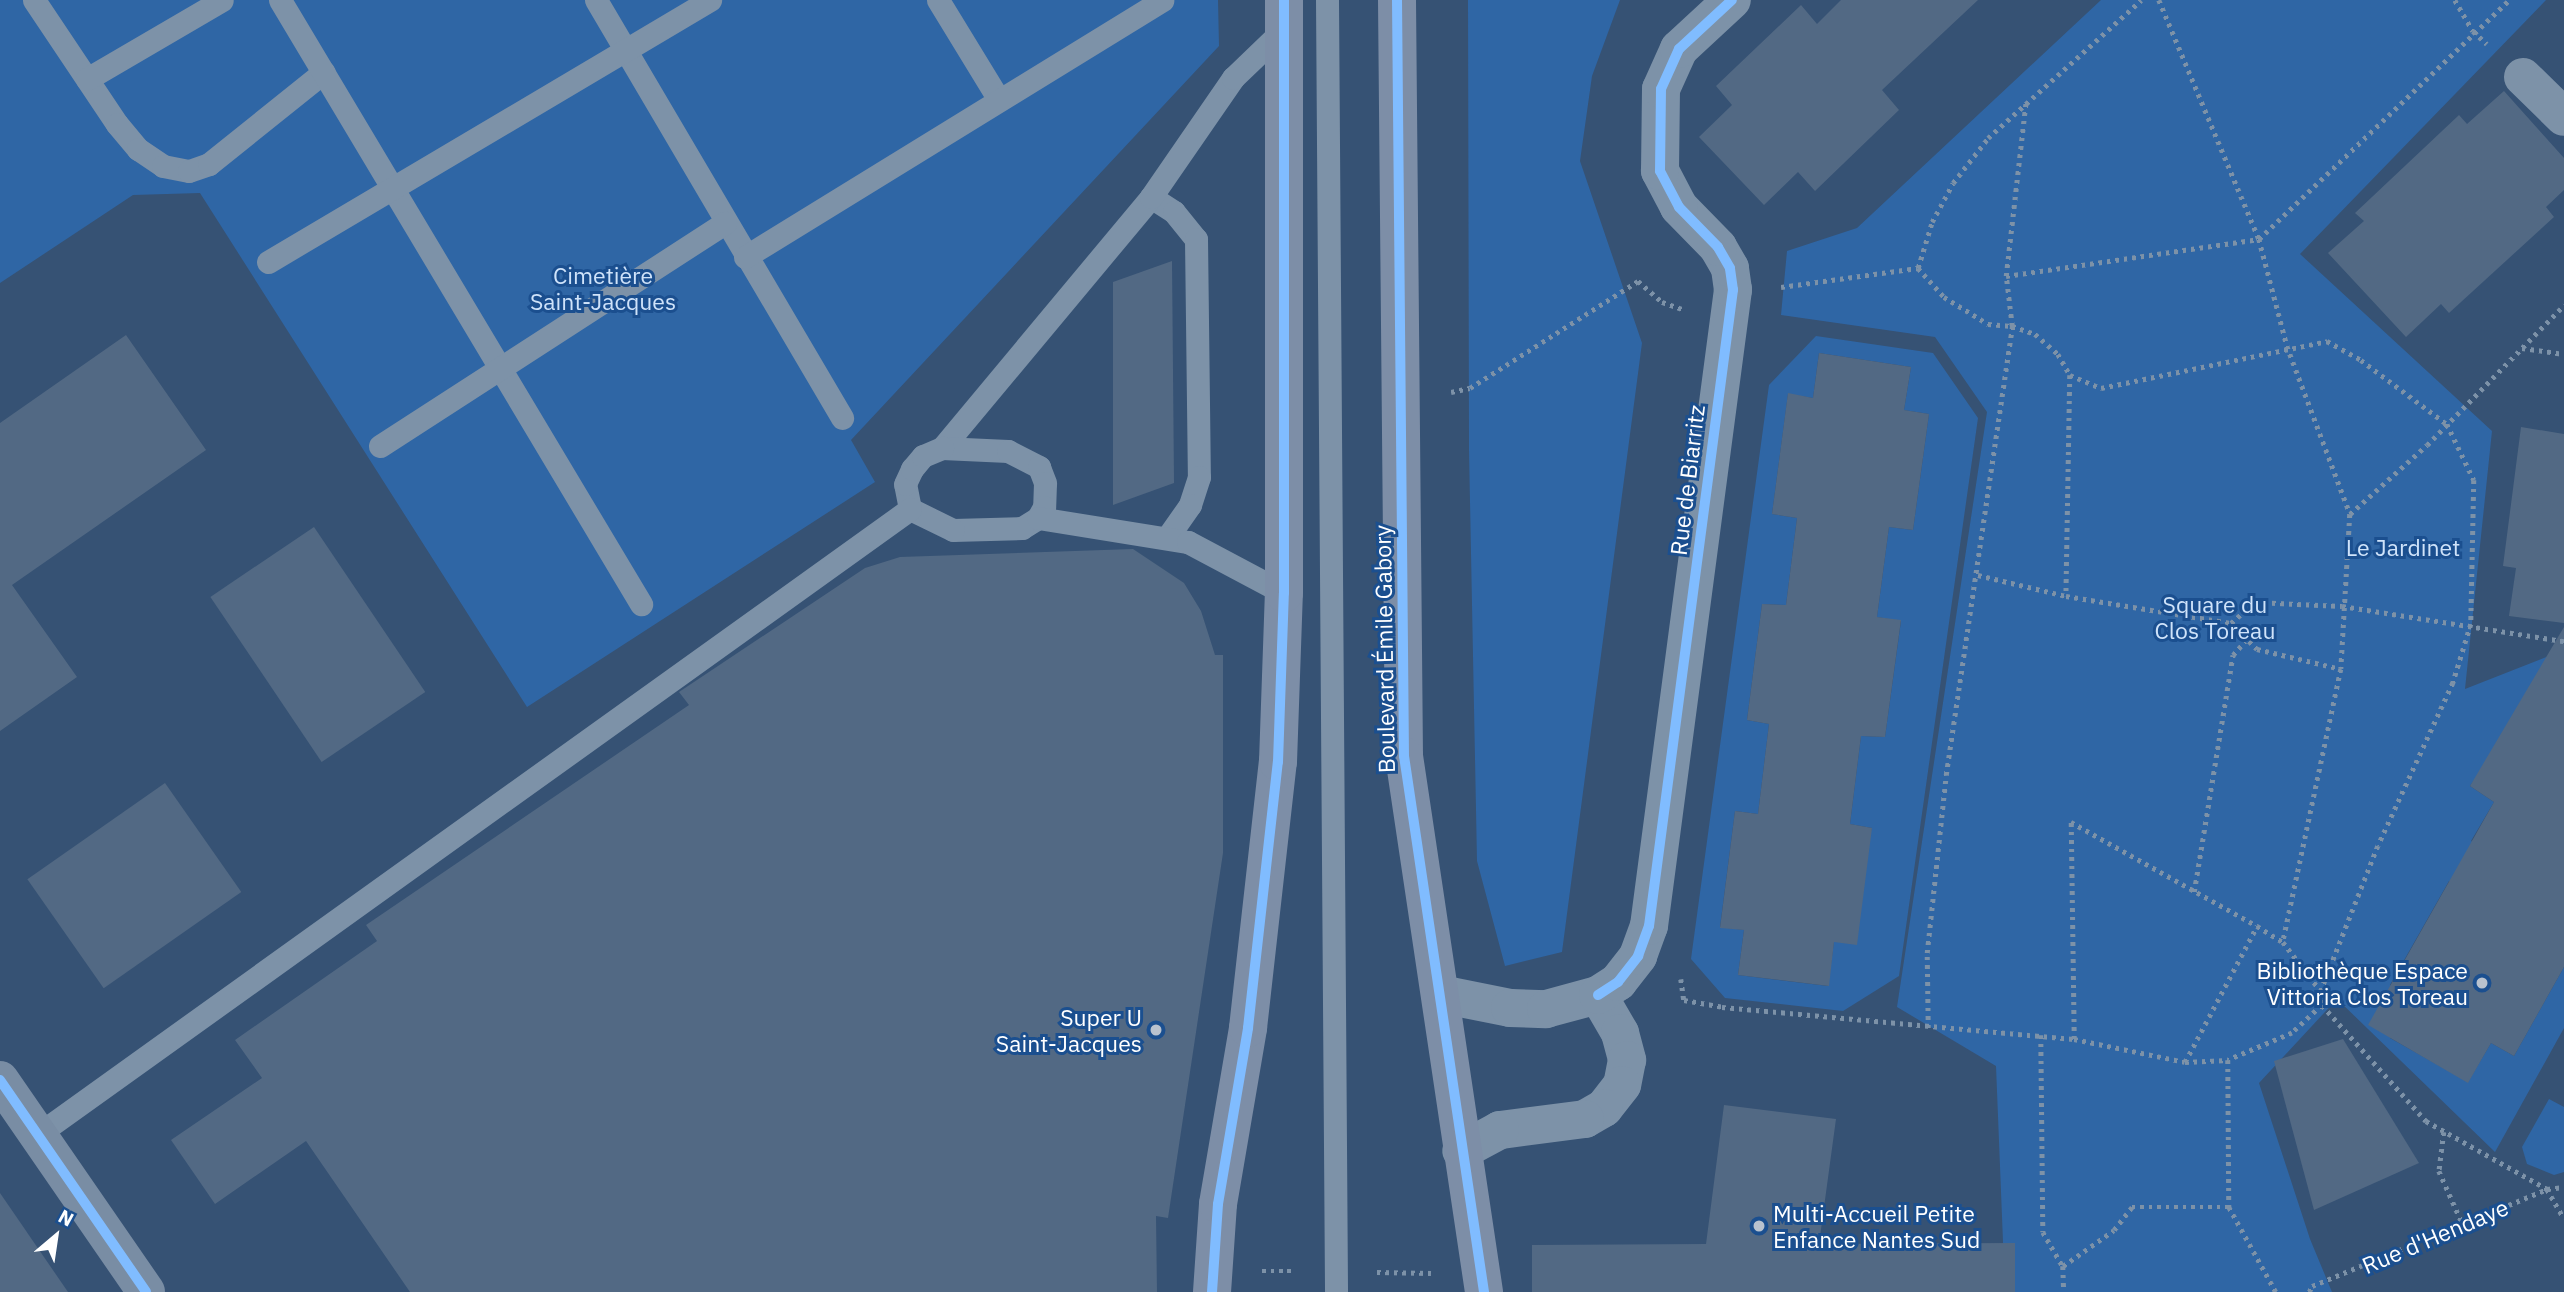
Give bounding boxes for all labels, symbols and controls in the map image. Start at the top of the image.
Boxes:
park label: Cimetière Saint-Jacques [530,261,676,315]
street label: Rue de Biarritz [1664,403,1710,557]
street label: Boulevard Émile Gabory [1368,525,1400,773]
park label: Le Jardinet [2346,533,2460,561]
park label: Square du Clos Toreau [2155,590,2275,644]
place label: Bibliothèque Espace Vittoria Clos Toreau [2256,956,2468,1010]
marker: Bibliothèque Espace Vittoria Clos Toreau [2474,975,2490,991]
place label: Super U Saint-Jacques [996,1003,1142,1057]
marker: Super U Saint-Jacques [1148,1022,1164,1038]
street label: Rue d'Hendaye [2358,1193,2512,1279]
place label: Multi-Accueil Petite Enfance Nantes Sud [1773,1199,1980,1253]
north arrow [21,1201,91,1271]
text: N [54,1204,78,1231]
marker: Multi-Accueil Petite Enfance Nantes Sud [1751,1218,1767,1234]

